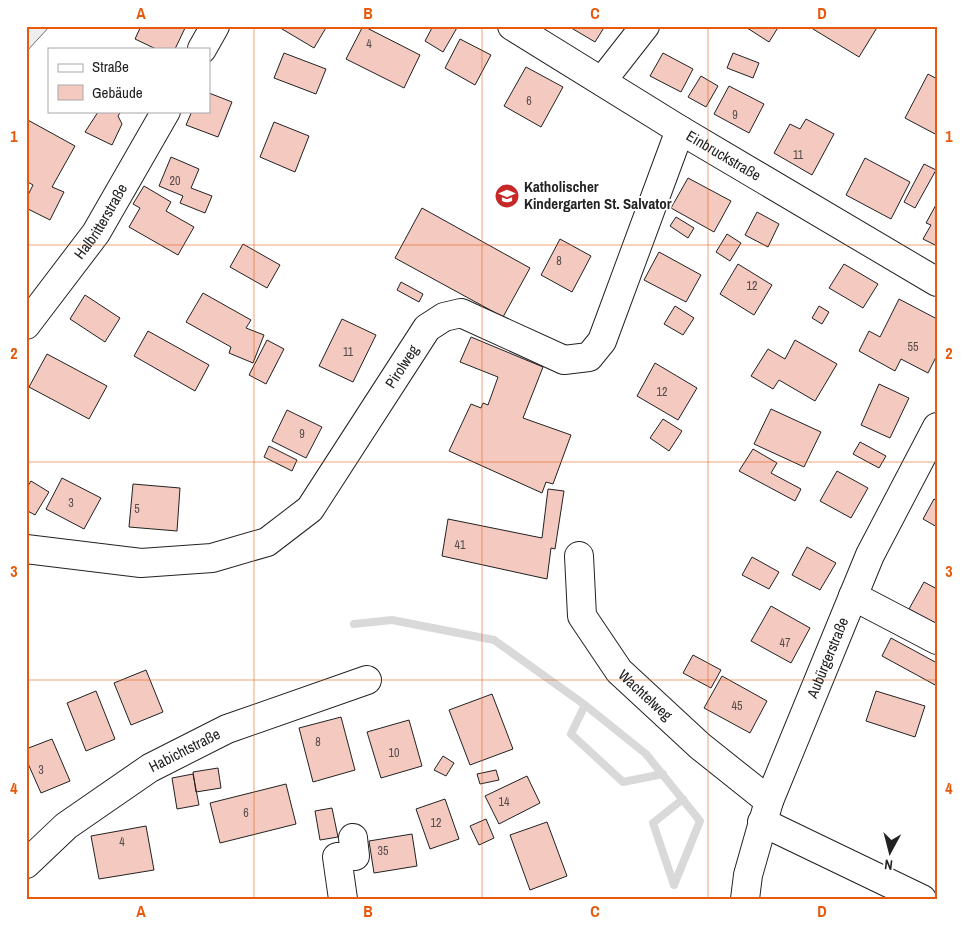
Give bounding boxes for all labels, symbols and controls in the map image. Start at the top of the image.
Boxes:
text: A [136,2,146,24]
text: B [363,2,373,24]
text: C [590,2,600,24]
text: D [817,2,827,24]
house number: 4 [366,36,372,52]
legend [48,48,210,112]
text: Straße [92,56,129,77]
text: Gebäude [92,82,143,103]
house number: 6 [526,93,532,109]
house number: 9 [732,107,738,123]
text: 1 [10,125,18,147]
street label: Einbruckstraße [682,125,765,186]
text: 1 [945,125,953,147]
house number: 11 [793,147,804,163]
house number: 20 [170,173,180,189]
place label: Katholischer Kindergarten St. Salvator [524,176,672,214]
street label: Halbritterstraße [69,180,132,263]
school or university icon: Katholischer Kindergarten St. Salvator [494,183,520,209]
house number: 8 [556,253,562,269]
house number: 12 [747,278,757,294]
house number: 55 [908,339,919,355]
street label: Pirolweg [380,340,423,392]
text: 2 [10,342,18,364]
text: 2 [945,342,953,364]
house number: 11 [343,344,354,360]
house number: 12 [657,384,667,400]
house number: 9 [299,426,305,442]
house number: 3 [68,495,74,511]
house number: 5 [134,501,140,517]
house number: 41 [455,537,466,553]
text: 3 [10,560,18,582]
text: 3 [945,560,953,582]
street label: Aubürgerstraße [801,614,853,702]
house number: 47 [780,635,791,651]
street label: Wachtelweg [614,665,677,725]
house number: 45 [732,698,743,714]
street label: Habichtstraße [145,723,224,777]
house number: 8 [315,734,321,750]
house number: 10 [389,745,399,761]
house number: 3 [38,762,44,778]
text: 4 [10,777,18,799]
text: 4 [945,777,953,799]
house number: 14 [499,794,510,810]
house number: 6 [243,805,249,821]
house number: 12 [431,815,441,831]
north arrow [866,828,916,878]
house number: 4 [119,834,125,850]
house number: 35 [378,843,389,859]
text: N [883,855,894,874]
text: A [136,900,146,922]
text: B [363,900,373,922]
text: C [590,900,600,922]
text: D [817,900,827,922]

